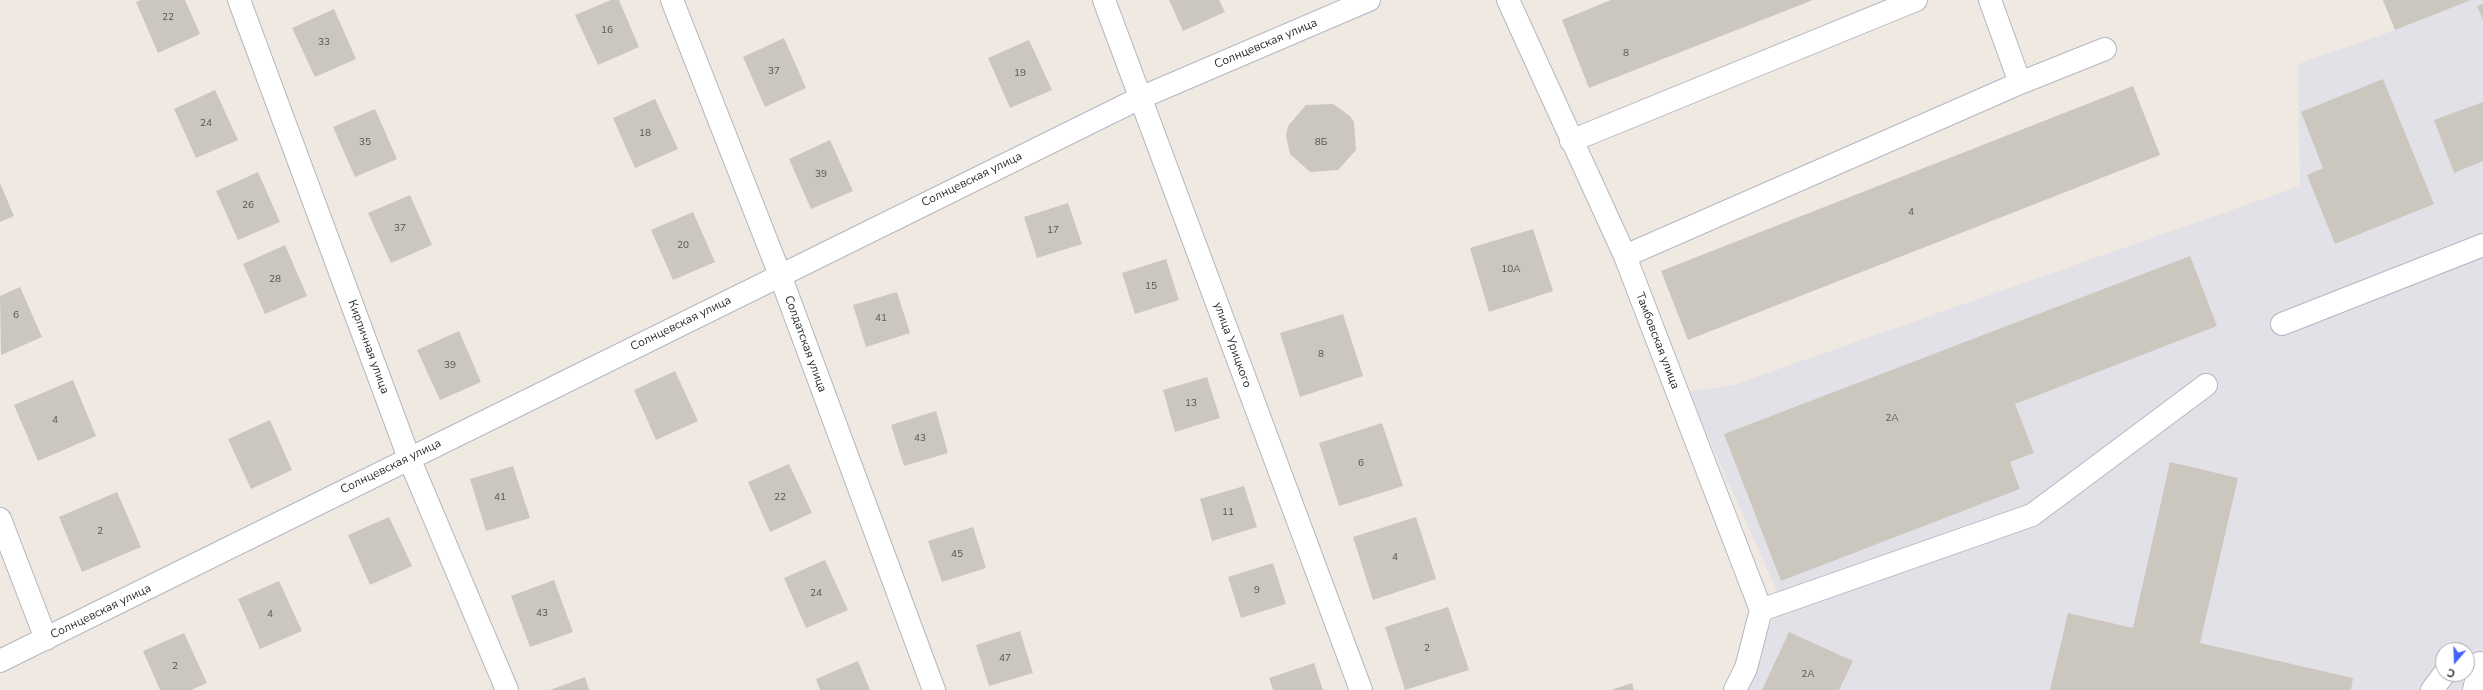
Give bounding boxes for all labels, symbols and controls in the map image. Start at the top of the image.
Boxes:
house number: 22 [162,12,174,24]
street label: Солнцевская улица [1212,16,1320,72]
house number: 16 [601,25,613,37]
house number: 33 [318,37,330,49]
house number: 8 [1623,48,1629,60]
house number: 37 [768,66,780,78]
house number: 19 [1014,68,1026,80]
house number: 24 [200,118,212,130]
house number: 18 [639,128,651,140]
house number: 35 [359,137,371,149]
house number: 8Б [1315,137,1327,149]
street label: Солнцевская улица [919,149,1025,211]
house number: 39 [815,169,827,181]
house number: 26 [242,200,254,212]
house number: 4 [1908,207,1914,219]
house number: 37 [394,223,406,235]
house number: 17 [1047,225,1059,237]
house number: 20 [677,240,689,252]
house number: 10А [1501,264,1521,276]
house number: 28 [269,274,281,286]
house number: 15 [1145,281,1157,293]
street label: Тамбовская улица [1632,291,1682,391]
street label: Солнцевская улица [628,293,734,355]
street label: Солдатская улица [781,294,829,394]
street label: Кирпичная улица [344,298,392,396]
street label: улица Урицкого [1210,300,1254,390]
house number: 6 [13,310,19,322]
house number: 41 [875,313,887,325]
house number: 8 [1318,349,1324,361]
house number: 39 [444,360,456,372]
house number: 13 [1185,398,1197,410]
house number: 2А [1885,413,1899,425]
house number: 4 [52,415,58,427]
house number: 43 [914,433,926,445]
street label: Солнцевская улица [338,436,444,498]
house number: 6 [1358,458,1364,470]
house number: 41 [494,492,506,504]
house number: 22 [774,492,786,504]
house number: 11 [1222,507,1234,519]
house number: 2 [97,526,103,538]
house number: 45 [951,549,963,561]
house number: 4 [1392,552,1398,564]
street label: Солнцевская улица [48,581,154,643]
house number: 9 [1254,585,1260,597]
house number: 24 [810,588,822,600]
house number: 43 [536,608,548,620]
house number: 4 [267,609,273,621]
north arrow [2435,642,2475,682]
house number: 2 [1424,643,1430,655]
house number: 47 [999,653,1011,665]
house number: 2 [172,661,178,673]
text: С [2445,665,2457,681]
house number: 2А [1801,669,1815,681]

